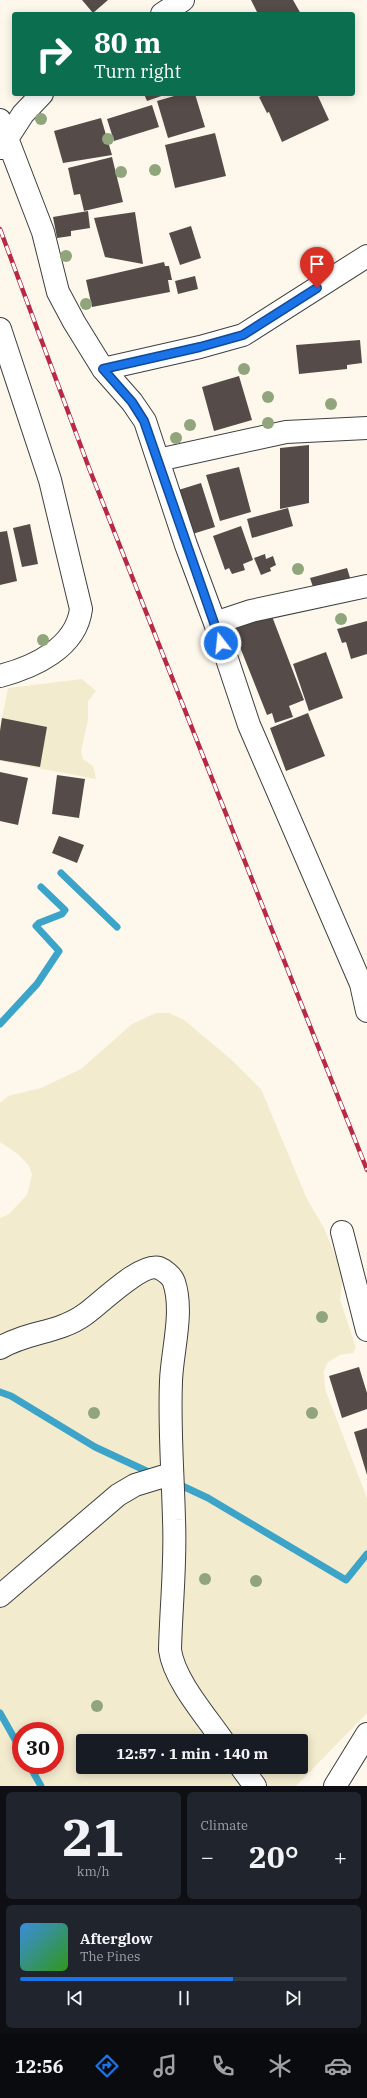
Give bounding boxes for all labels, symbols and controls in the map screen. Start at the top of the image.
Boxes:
text: 80 m [94,24,161,61]
icon: right [28,28,80,80]
text: Turn right [94,60,181,83]
pin [300,247,334,288]
icon: arrive [306,253,328,275]
position arrow [200,622,242,664]
speed limit sign: 30 [12,1722,64,1774]
text: 12:57 · 1 min · 140 m [116,1744,268,1763]
text: 21 [62,1803,124,1870]
text: Climate [201,1817,248,1834]
text: 20° [249,1837,299,1876]
text: − [201,1842,214,1871]
text: + [334,1842,347,1871]
text: km/h [77,1863,110,1880]
text: Afterglow [80,1929,153,1948]
text: The Pines [80,1948,140,1965]
icon: previous [64,1987,86,2009]
icon: pause [173,1987,195,2009]
icon: next [282,1987,304,2009]
icon: directions [93,2052,121,2080]
icon: music [151,2052,179,2080]
icon: phone [209,2052,237,2080]
icon: climate [266,2052,294,2080]
icon: car [324,2052,352,2080]
text: 12:56 [15,2055,64,2078]

